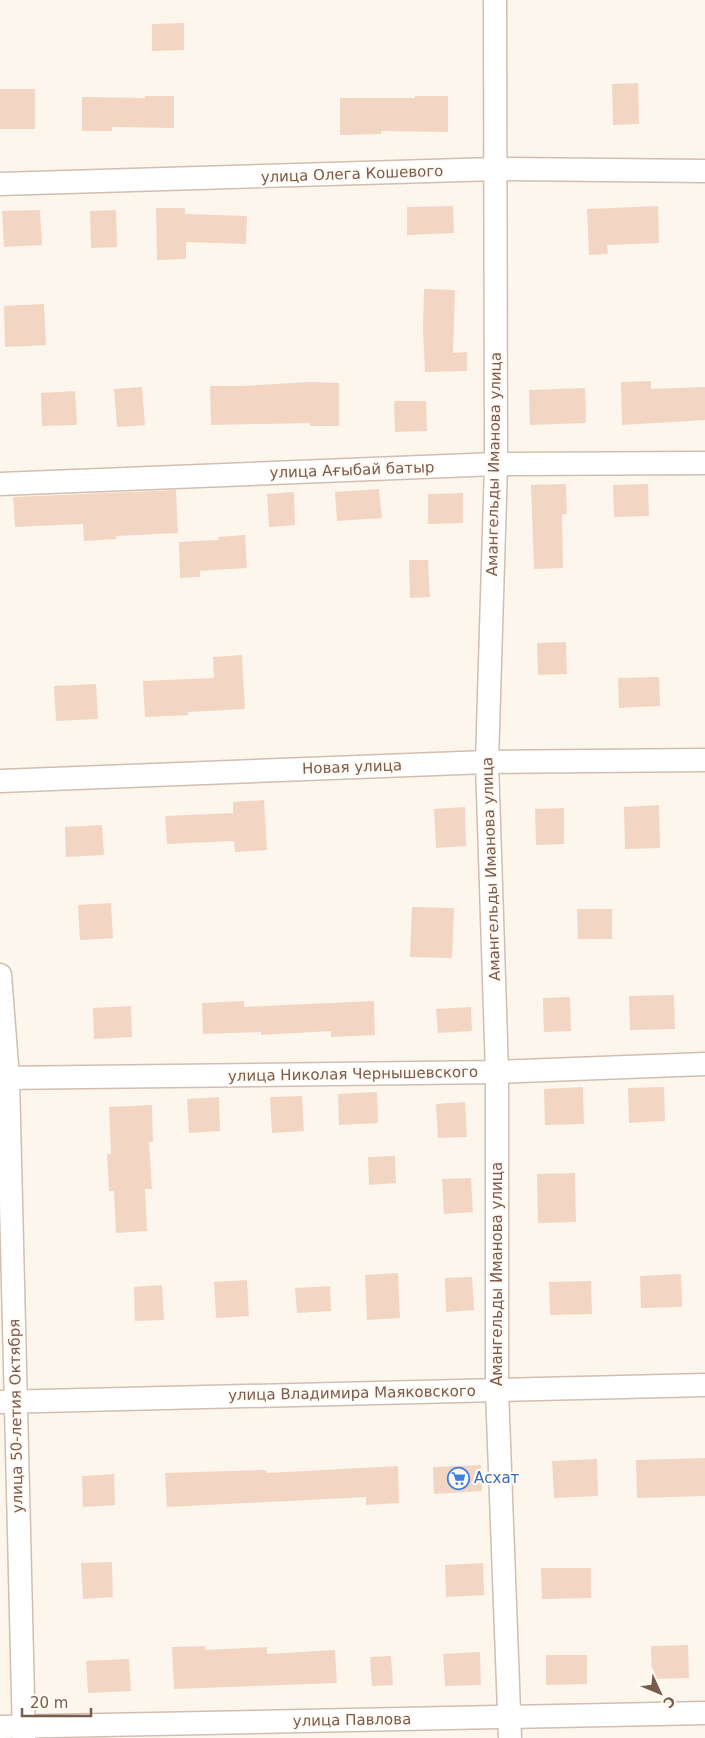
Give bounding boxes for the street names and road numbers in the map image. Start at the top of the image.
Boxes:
street label: улица Олега Кошевого [260,162,444,186]
street label: Амангельды Иманова улица [483,352,505,576]
street label: улица Ағыбай батыр [269,458,435,482]
street label: Новая улица [302,756,402,778]
street label: Амангельды Иманова улица [478,757,504,981]
street label: улица Николая Чернышевского [228,1063,478,1085]
street label: Амангельды Иманова улица [488,1162,506,1386]
street label: улица 50-летия Октября [5,1319,27,1513]
street label: улица Владимира Маяковского [228,1382,476,1404]
street label: улица Павлова [293,1710,411,1730]

